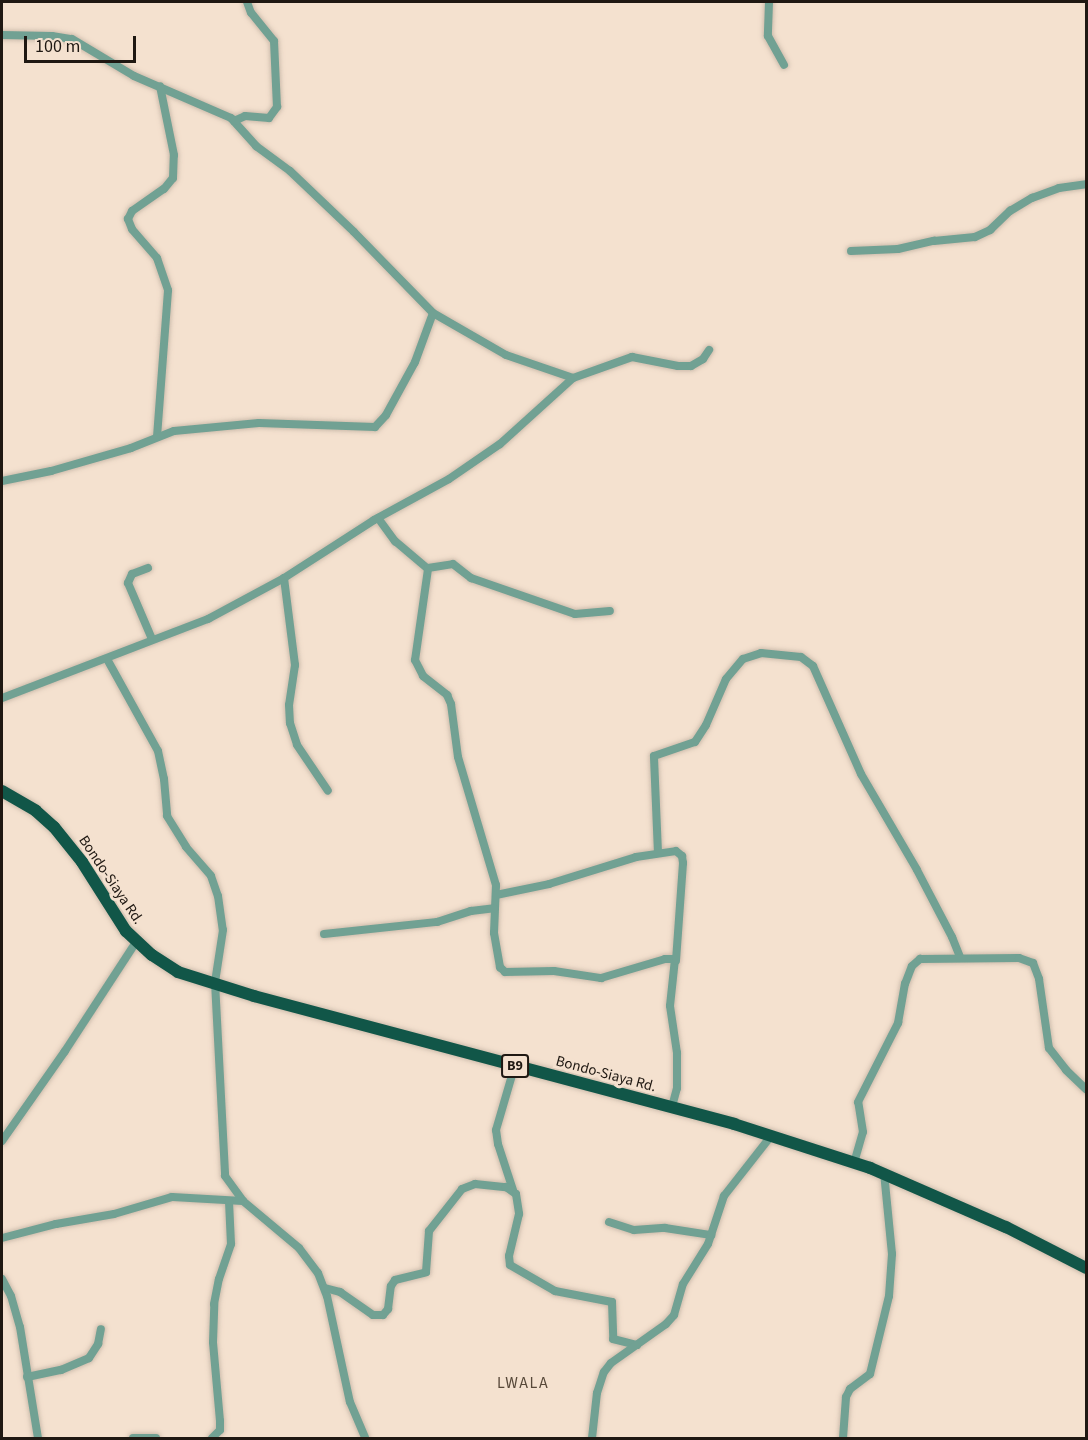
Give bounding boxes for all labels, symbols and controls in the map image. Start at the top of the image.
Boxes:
scale bar [27,24,140,62]
text: 100 m [35,34,80,59]
street label: Bondo-Siaya Rd. [75,832,147,928]
street label: Bondo-Siaya Rd. [554,1052,658,1096]
road number: B9 [500,1055,530,1077]
district label: LWALA [497,1373,549,1393]

